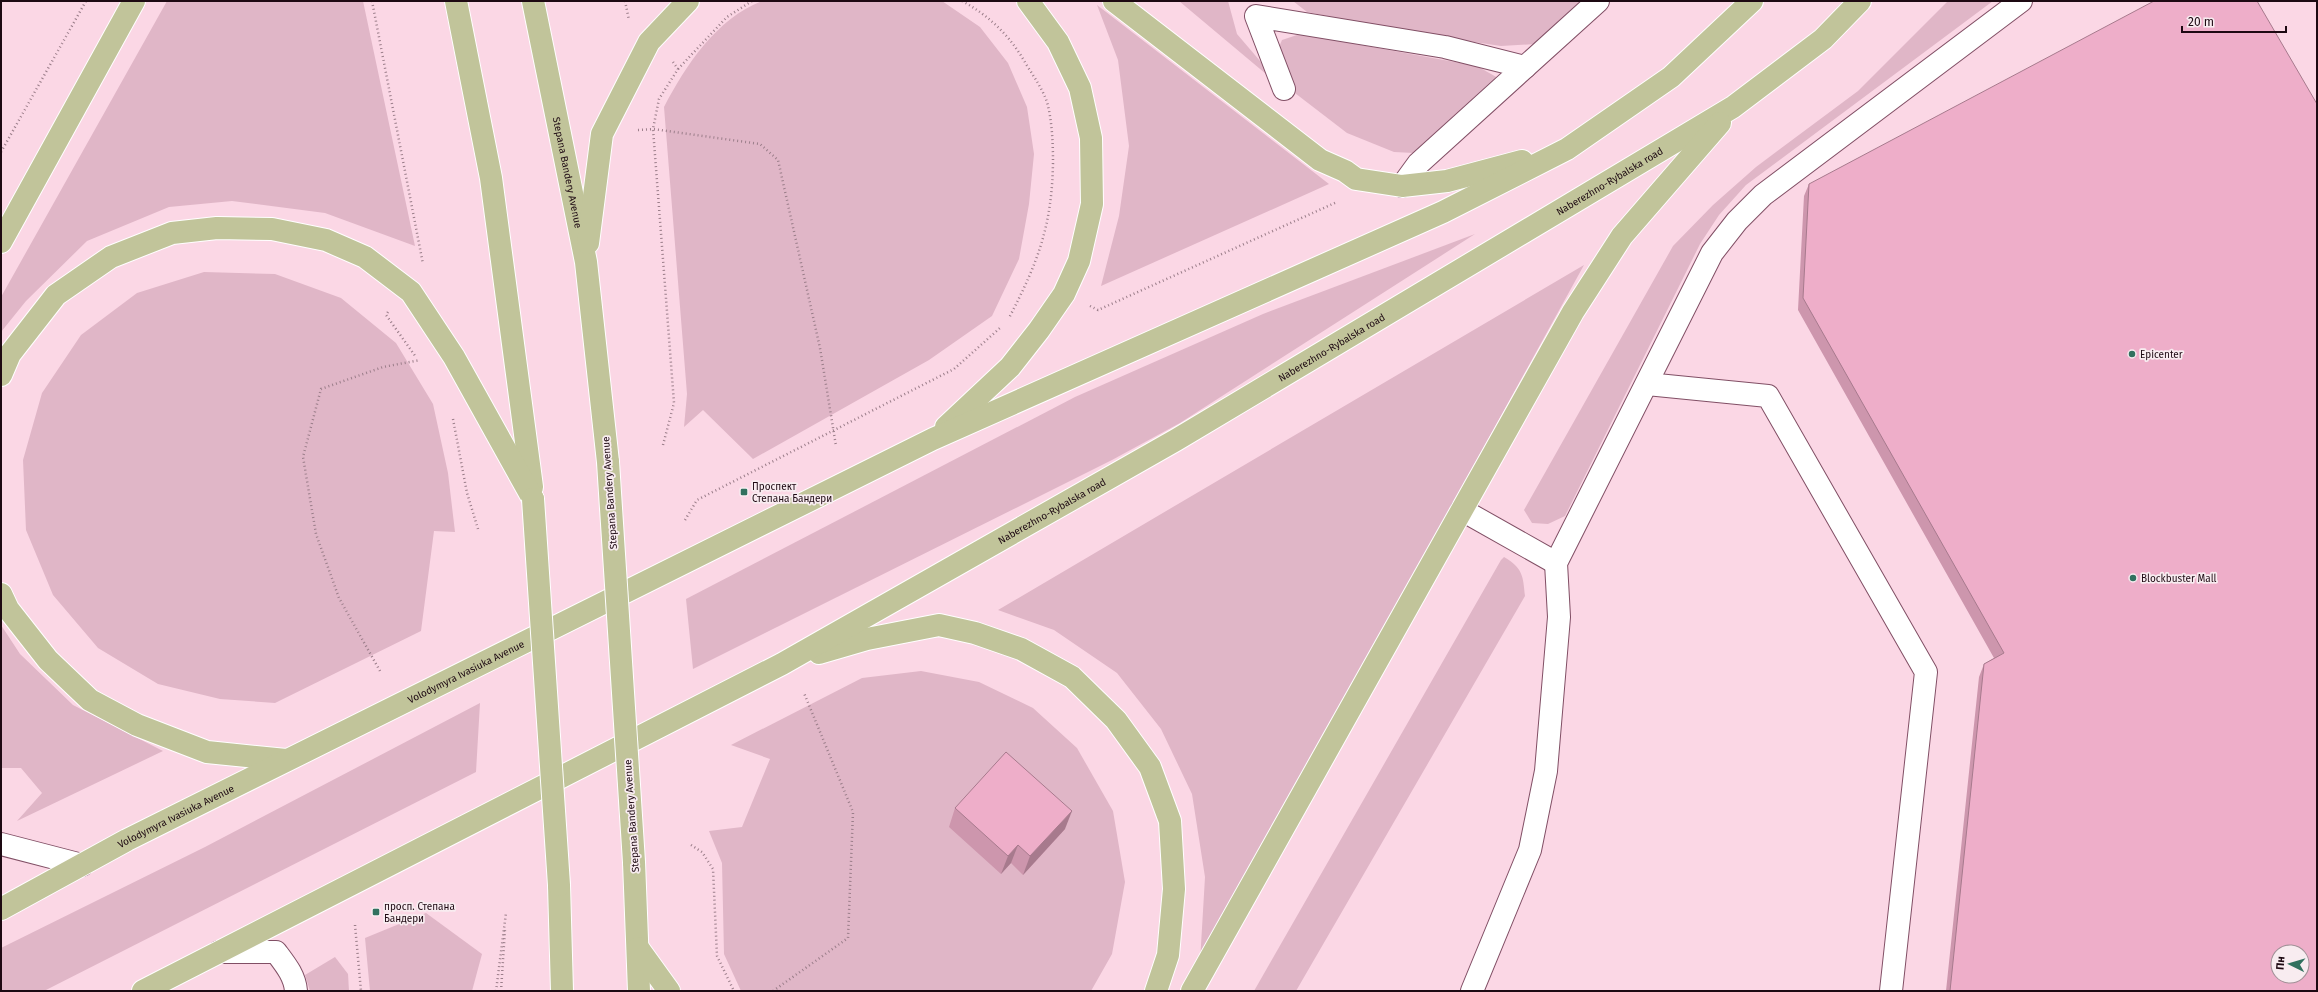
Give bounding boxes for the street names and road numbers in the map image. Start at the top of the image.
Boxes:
street label: Stepana Bandery Avenue [550,116,584,229]
street label: Naberezhno-Rybalska road [1554,145,1665,218]
street label: Naberezhno-Rybalska road [1276,311,1387,385]
street label: Stepana Bandery Avenue [600,436,620,550]
street label: Naberezhno-Rybalska road [996,476,1108,547]
street label: Volodymyra Ivasiuka Avenue [406,638,526,706]
street label: Stepana Bandery Avenue [622,759,642,873]
street label: Volodymyra Ivasiuka Avenue [116,783,236,851]

